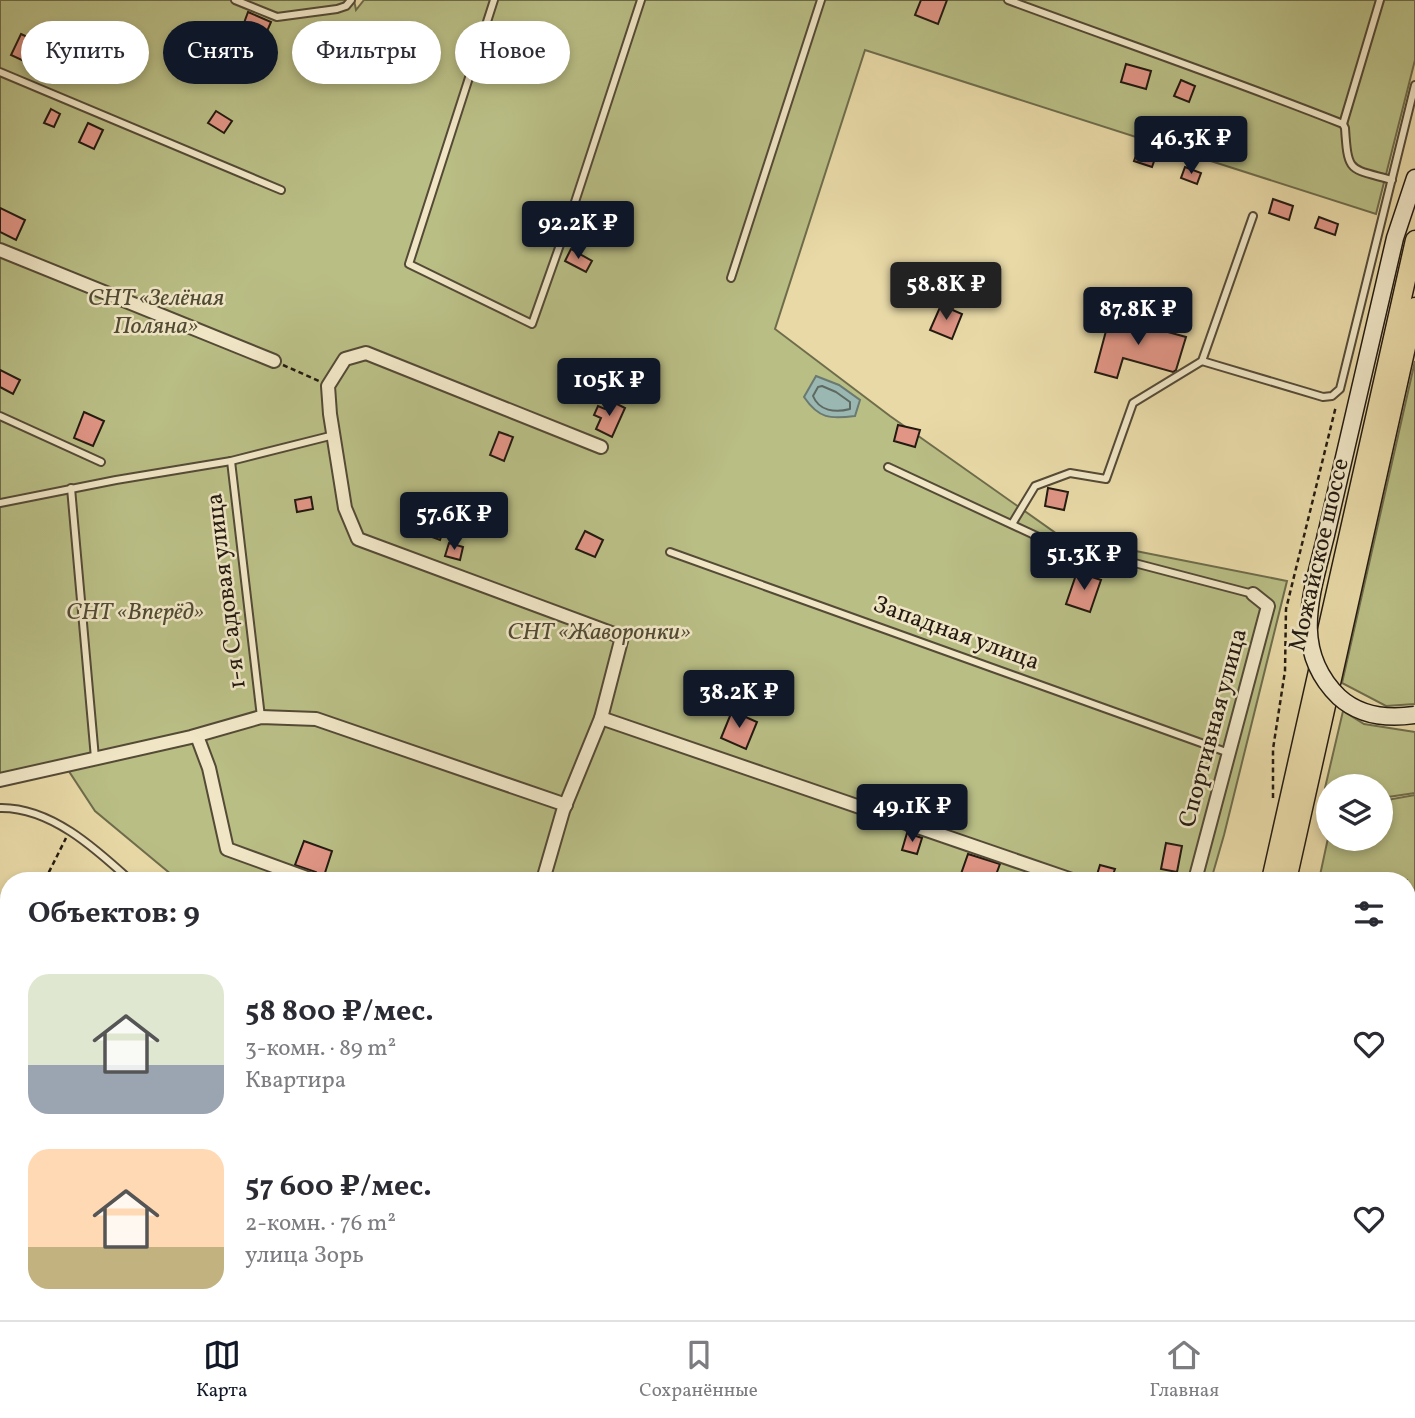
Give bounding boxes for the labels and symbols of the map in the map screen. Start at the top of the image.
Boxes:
pin: 46.3K ₽ [1126,116,1256,176]
pin: 92.2K ₽ [513,202,643,261]
pin: 58.8K ₽ [881,262,1011,322]
park label: СНТ «Зелёная Поляна» [88,282,224,344]
pin: 87.8K ₽ [1073,288,1203,347]
pin: 105K ₽ [552,358,666,418]
street label: Можайское шоссе [1281,455,1359,655]
street label: 1-я Садовая улица [198,491,256,691]
pin: 57.6K ₽ [389,492,519,552]
pin: 51.3K ₽ [1019,532,1149,592]
street label: Западная улица [868,588,1044,680]
park label: СНТ «Вперёд» [66,596,204,630]
park label: СНТ «Жаворонки» [507,616,691,650]
street label: Спортивная улица [1171,625,1257,831]
pin: 38.2K ₽ [674,670,804,730]
pin: 49.1K ₽ [847,784,977,844]

